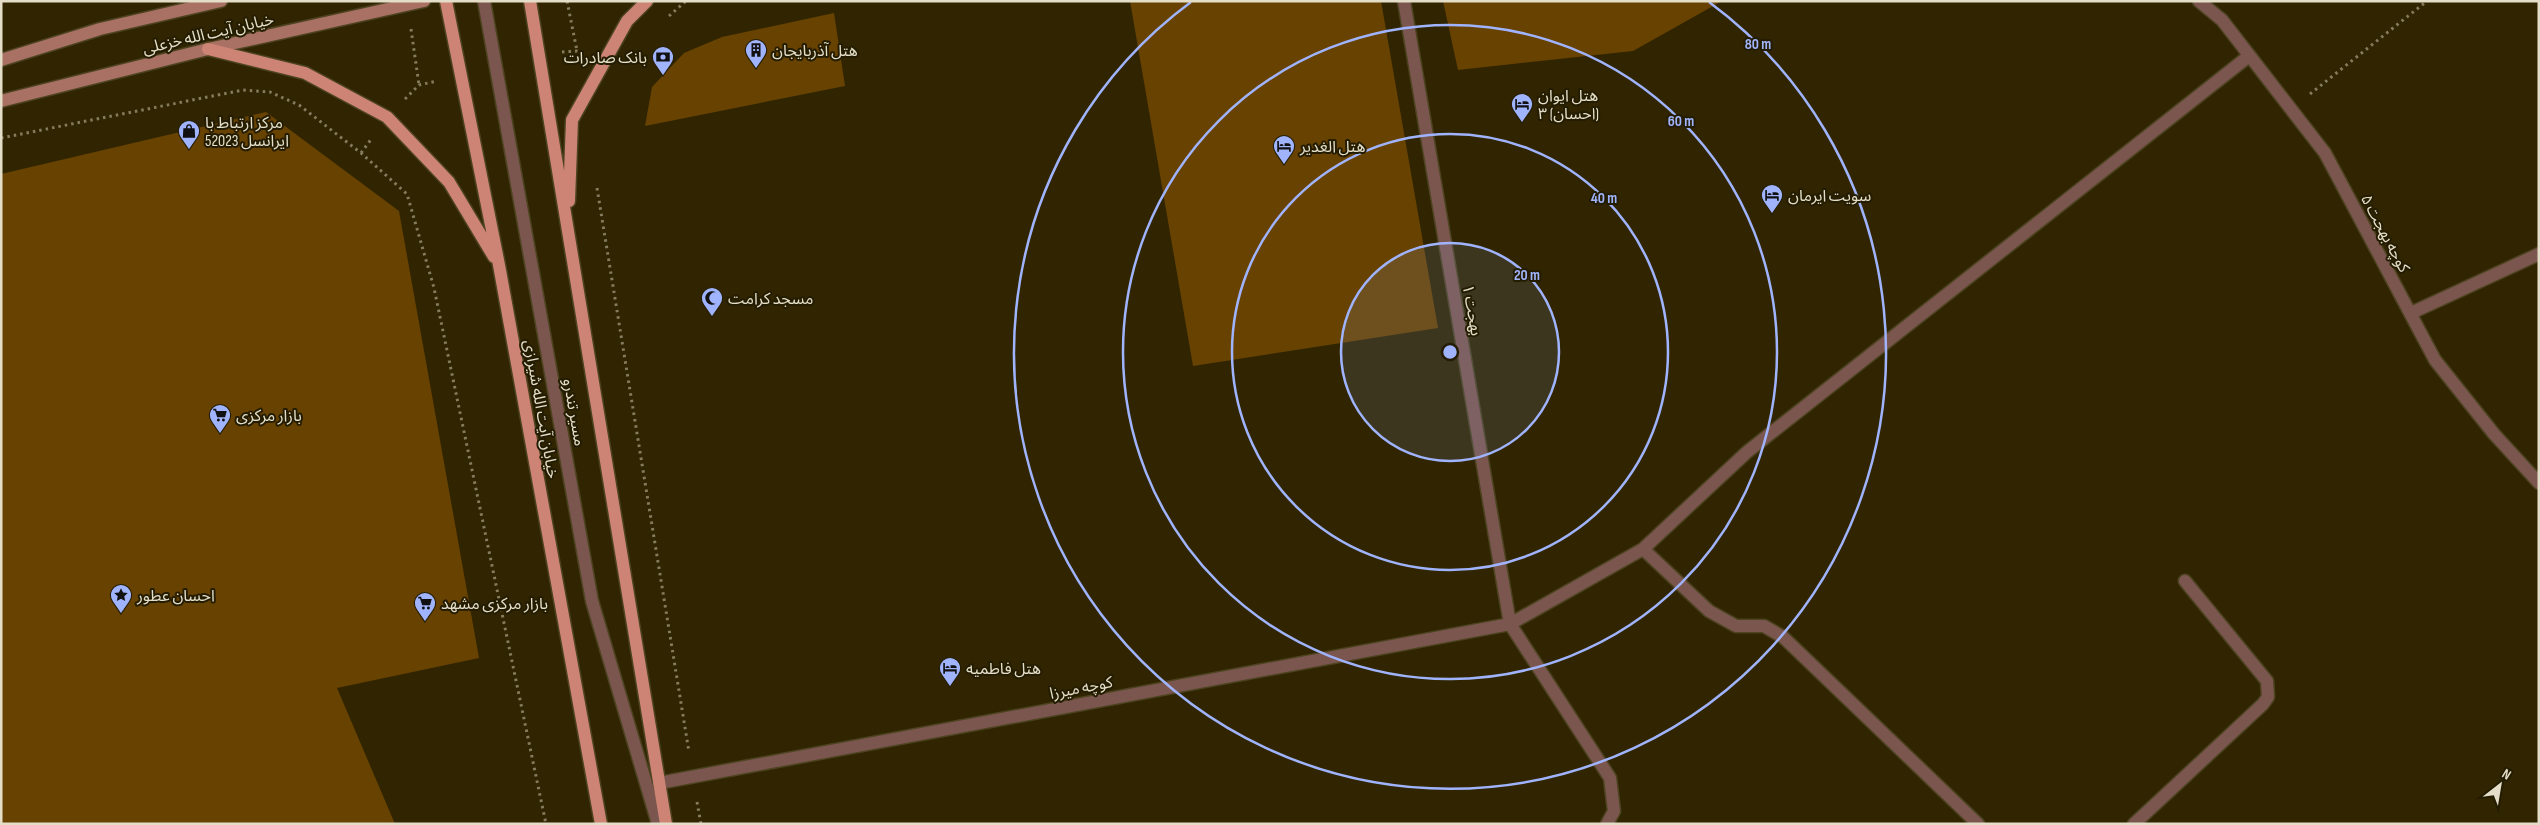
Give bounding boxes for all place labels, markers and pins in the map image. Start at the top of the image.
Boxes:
building icon: هتل آذربایجان [744,38,768,69]
place label: هتل آذربایجان [772,42,858,61]
bank icon: بانک صادرات [651,45,675,76]
place label: بانک صادرات [564,49,647,68]
place label: هتل ایوان ۳ (احسان) [1538,87,1599,124]
hotel icon: هتل ایوان ۳ (احسان) [1510,92,1534,123]
place label: مرکز ارتباط با ایرانسل 52023 [205,114,289,151]
shop icon: مرکز ارتباط با ایرانسل 52023 [177,119,201,150]
hotel icon: هتل الغدیر [1272,134,1296,165]
place label: هتل الغدیر [1299,138,1365,157]
hotel icon: سویت ایرمان [1760,183,1784,214]
place label: سویت ایرمان [1788,187,1871,206]
mosque icon: مسجد کرامت [700,286,724,317]
place label: مسجد کرامت [728,290,813,309]
centre of rings [1441,343,1459,361]
supermarket icon: بازار مرکزی [208,403,232,434]
place label: بازار مرکزی [236,407,302,426]
place icon: احسان عطور [109,583,133,614]
place label: احسان عطور [136,587,215,606]
supermarket icon: بازار مرکزی مشهد [413,591,437,622]
place label: بازار مرکزی مشهد [441,595,548,614]
hotel icon: هتل فاطمیه [938,656,962,687]
place label: هتل فاطمیه [966,660,1041,679]

